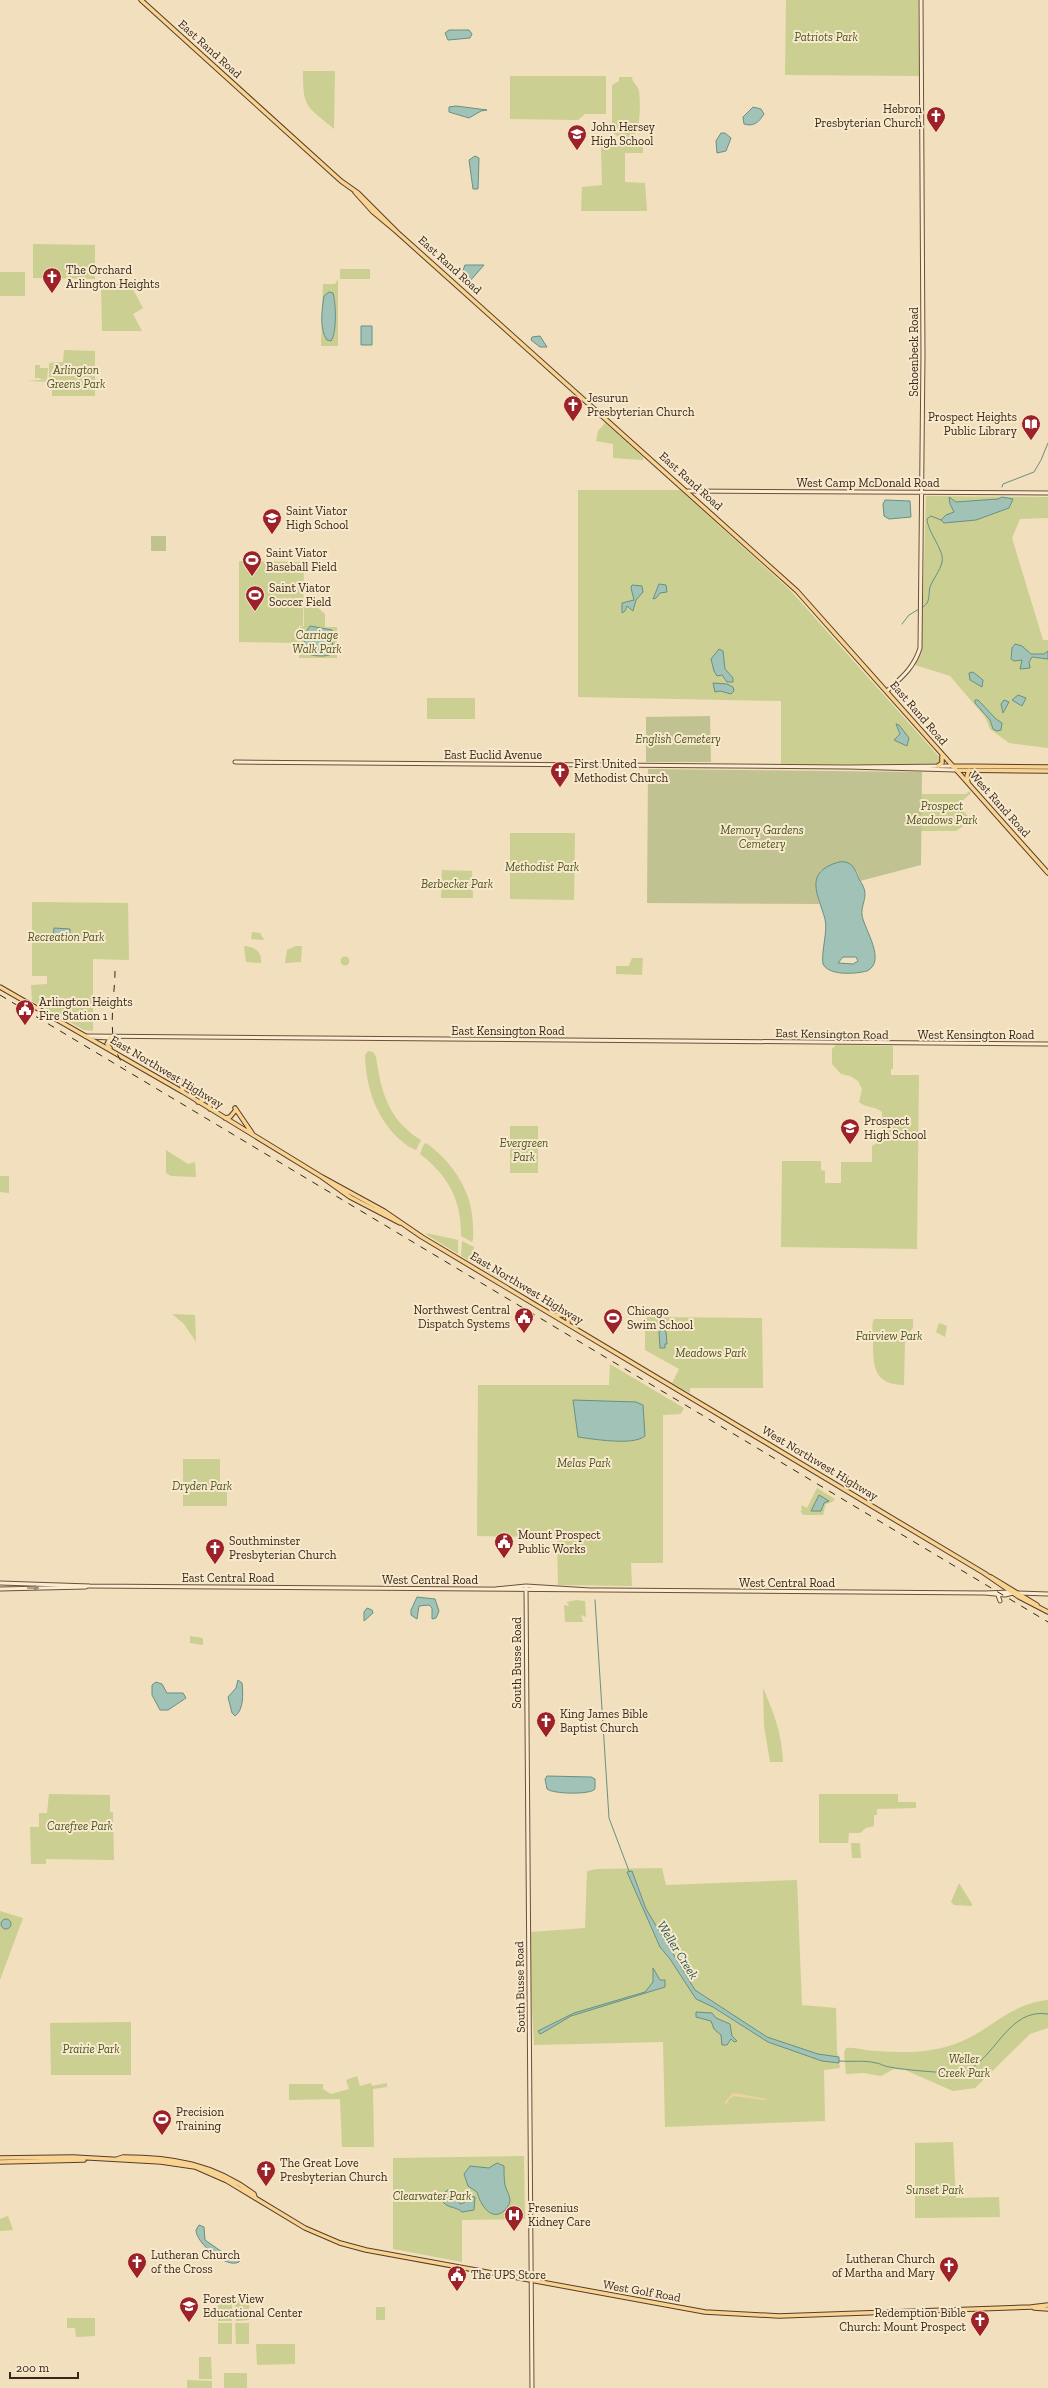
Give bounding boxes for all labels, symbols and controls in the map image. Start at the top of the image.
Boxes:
street label: East Rand Road [175,17,245,81]
park label: Patriots Park [794,30,858,44]
place label: Hebron Presbyterian Church [814,102,922,130]
church icon: Hebron Presbyterian Church [925,105,947,133]
place label: John Hersey High School [591,120,656,148]
school or university icon: John Hersey High School [566,123,588,151]
street label: East Rand Road [415,233,485,297]
place label: The Orchard Arlington Heights [66,263,160,291]
church icon: The Orchard Arlington Heights [41,266,63,294]
street label: Schoenbeck Road [907,307,921,397]
park label: Arlington Greens Park [47,363,106,391]
place label: Jesurun Presbyterian Church [587,391,695,419]
church icon: Jesurun Presbyterian Church [562,394,584,422]
place label: Prospect Heights Public Library [928,410,1018,438]
library icon: Prospect Heights Public Library [1020,413,1042,441]
street label: East Rand Road [656,449,726,513]
street label: West Camp McDonald Road [796,476,940,490]
place label: Saint Viator High School [286,504,349,532]
school or university icon: Saint Viator High School [261,507,283,535]
place label: Saint Viator Baseball Field [266,546,337,574]
sports icon: Saint Viator Baseball Field [241,549,263,577]
place label: Saint Viator Soccer Field [269,581,332,609]
sports icon: Saint Viator Soccer Field [244,584,266,612]
park label: Carriage Walk Park [292,628,342,656]
street label: East Rand Road [887,678,951,748]
park label: English Cemetery [635,732,721,746]
street label: East Euclid Avenue [444,748,542,762]
place label: First United Methodist Church [574,757,668,785]
church icon: First United Methodist Church [549,760,571,788]
street label: West Rand Road [967,768,1034,840]
park label: Prospect Meadows Park [906,799,978,827]
park label: Memory Gardens Cemetery [720,823,804,851]
park label: Methodist Park [505,860,580,874]
park label: Berbecker Park [421,877,494,891]
park label: Recreation Park [28,930,105,944]
place label: Arlington Heights Fire Station 1 [39,995,133,1023]
public building icon: Arlington Heights Fire Station 1 [14,998,36,1026]
street label: East Kensington Road [451,1024,565,1038]
street label: East Kensington Road [775,1026,889,1042]
street label: West Kensington Road [918,1028,1035,1042]
street label: East Northwest Highway [108,1033,227,1112]
place label: Prospect High School [864,1114,927,1142]
school or university icon: Prospect High School [839,1117,861,1145]
park label: Evergreen Park [500,1136,548,1164]
street label: East Northwest Highway [468,1249,587,1328]
place label: Northwest Central Dispatch Systems [413,1303,510,1331]
place label: Chicago Swim School [627,1304,693,1332]
public building icon: Northwest Central Dispatch Systems [513,1306,535,1334]
sports icon: Chicago Swim School [602,1307,624,1335]
park label: Fairview Park [856,1329,923,1343]
park label: Meadows Park [675,1346,747,1360]
street label: West Northwest Highway [759,1423,881,1504]
park label: Melas Park [557,1456,612,1470]
park label: Dryden Park [172,1479,233,1493]
place label: Mount Prospect Public Works [518,1528,601,1556]
public building icon: Mount Prospect Public Works [493,1531,515,1559]
place label: Southminster Presbyterian Church [229,1534,337,1562]
church icon: Southminster Presbyterian Church [204,1537,226,1565]
street label: East Central Road [182,1571,275,1585]
street label: West Central Road [382,1573,478,1587]
street label: West Central Road [739,1576,835,1590]
one-way arrow [27,1585,40,1591]
street label: South Busse Road [510,1617,524,1709]
place label: King James Bible Baptist Church [560,1707,648,1735]
church icon: King James Bible Baptist Church [535,1710,557,1738]
park label: Carefree Park [47,1819,114,1833]
water label: Weller Creek [654,1918,702,1982]
street label: South Busse Road [512,1941,528,2033]
park label: Prairie Park [62,2042,120,2056]
park label: Weller Creek Park [938,2052,991,2080]
place label: Precision Training [176,2105,224,2133]
sports icon: Precision Training [151,2108,173,2136]
place label: The Great Love Presbyterian Church [280,2156,388,2184]
church icon: The Great Love Presbyterian Church [255,2159,277,2187]
park label: Sunset Park [906,2183,965,2197]
park label: Clearwater Park [393,2189,472,2203]
place label: Fresenius Kidney Care [528,2201,591,2229]
hospital icon: Fresenius Kidney Care [503,2204,525,2232]
place label: Lutheran Church of the Cross [151,2248,240,2276]
church icon: Lutheran Church of the Cross [126,2251,148,2279]
place label: Lutheran Church of Martha and Mary [832,2252,936,2280]
church icon: Lutheran Church of Martha and Mary [938,2255,960,2283]
public building icon: The UPS Store [446,2264,468,2292]
place label: The UPS Store [471,2268,546,2282]
street label: West Golf Road [602,2277,682,2305]
place label: Forest View Educational Center [203,2292,303,2320]
school or university icon: Forest View Educational Center [178,2295,200,2323]
place label: Redemption Bible Church: Mount Prospect [839,2306,967,2334]
church icon: Redemption Bible Church: Mount Prospect [969,2309,991,2337]
scale bar [10,2354,78,2380]
text: 200 m [16,2361,50,2375]

